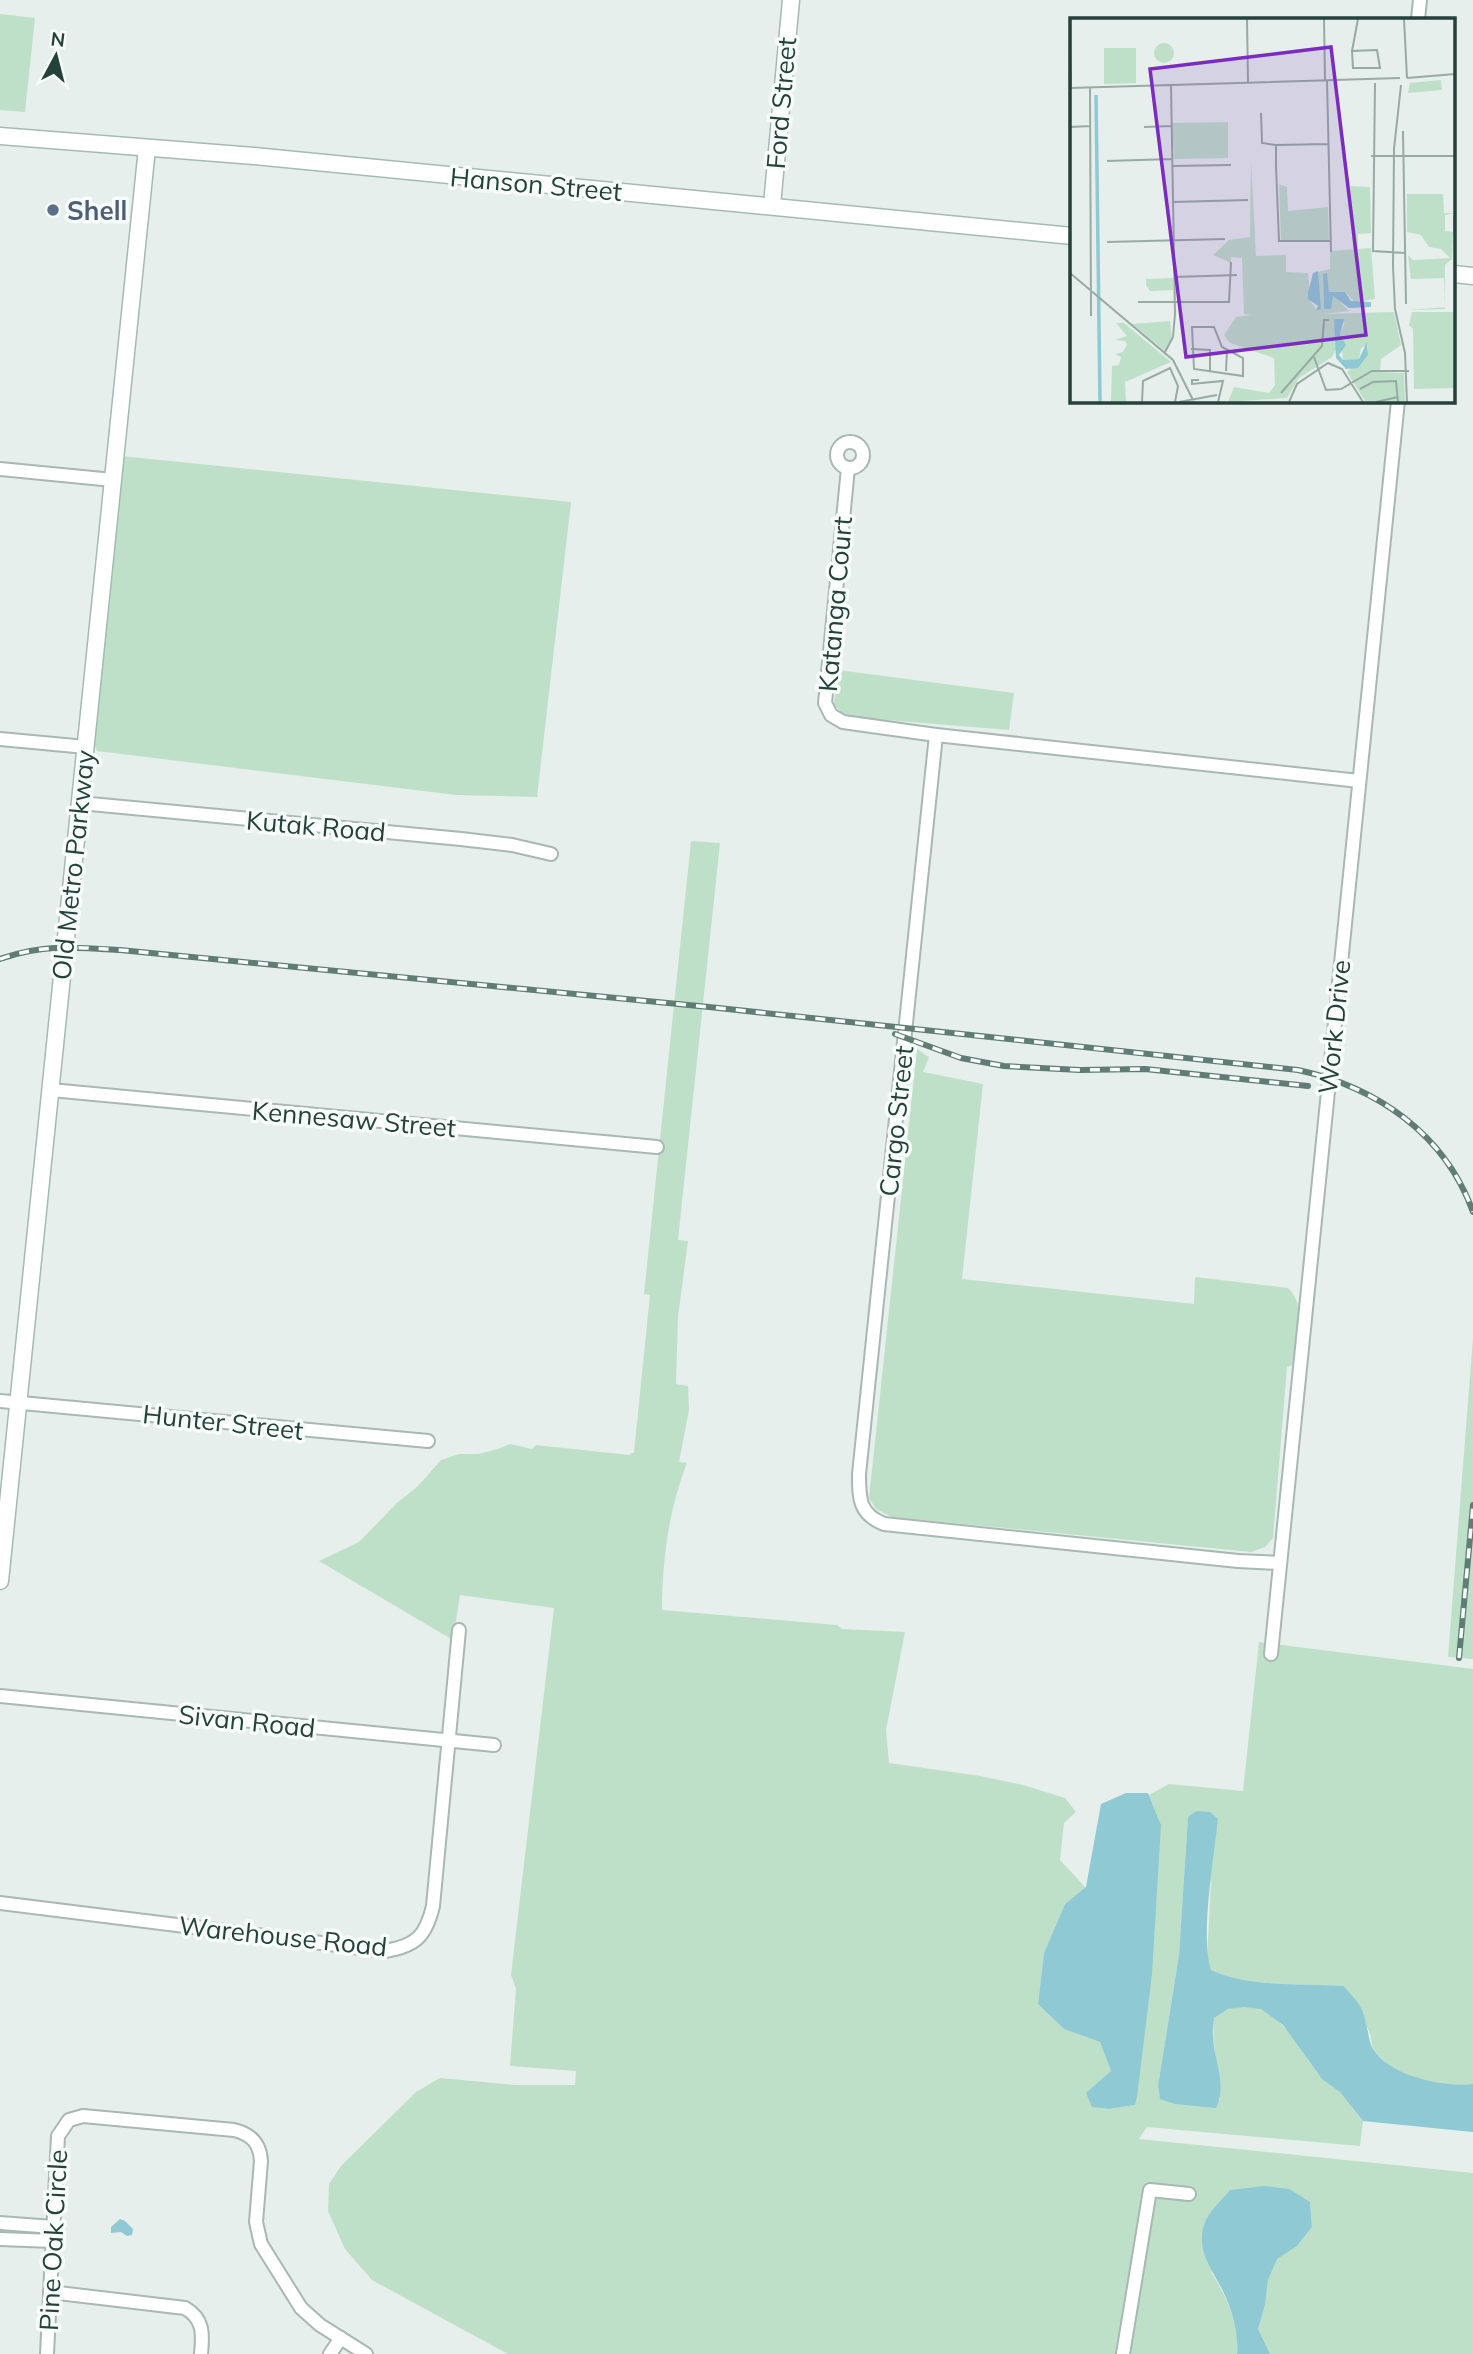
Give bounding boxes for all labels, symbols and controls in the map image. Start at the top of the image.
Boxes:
inset map [1070,18,1456,402]
north arrow [21,21,91,91]
text: N [49,26,67,52]
street label: Ford Street [759,36,803,170]
street label: Hanson Street [449,160,623,208]
place label: Shell [67,194,127,227]
marker: Shell [45,202,61,218]
street label: Katanga Court [811,515,859,693]
street label: Old Metro Parkway [45,748,102,982]
street label: Kutak Road [245,803,387,849]
street label: Work Drive [1311,958,1357,1096]
street label: Cargo Street [872,1044,920,1198]
street label: Kennesaw Street [251,1094,457,1144]
street label: Hunter Street [141,1397,305,1447]
street label: Sivan Road [177,1697,317,1745]
street label: Warehouse Road [177,1909,389,1963]
street label: Pine Oak Circle [32,2148,74,2332]

